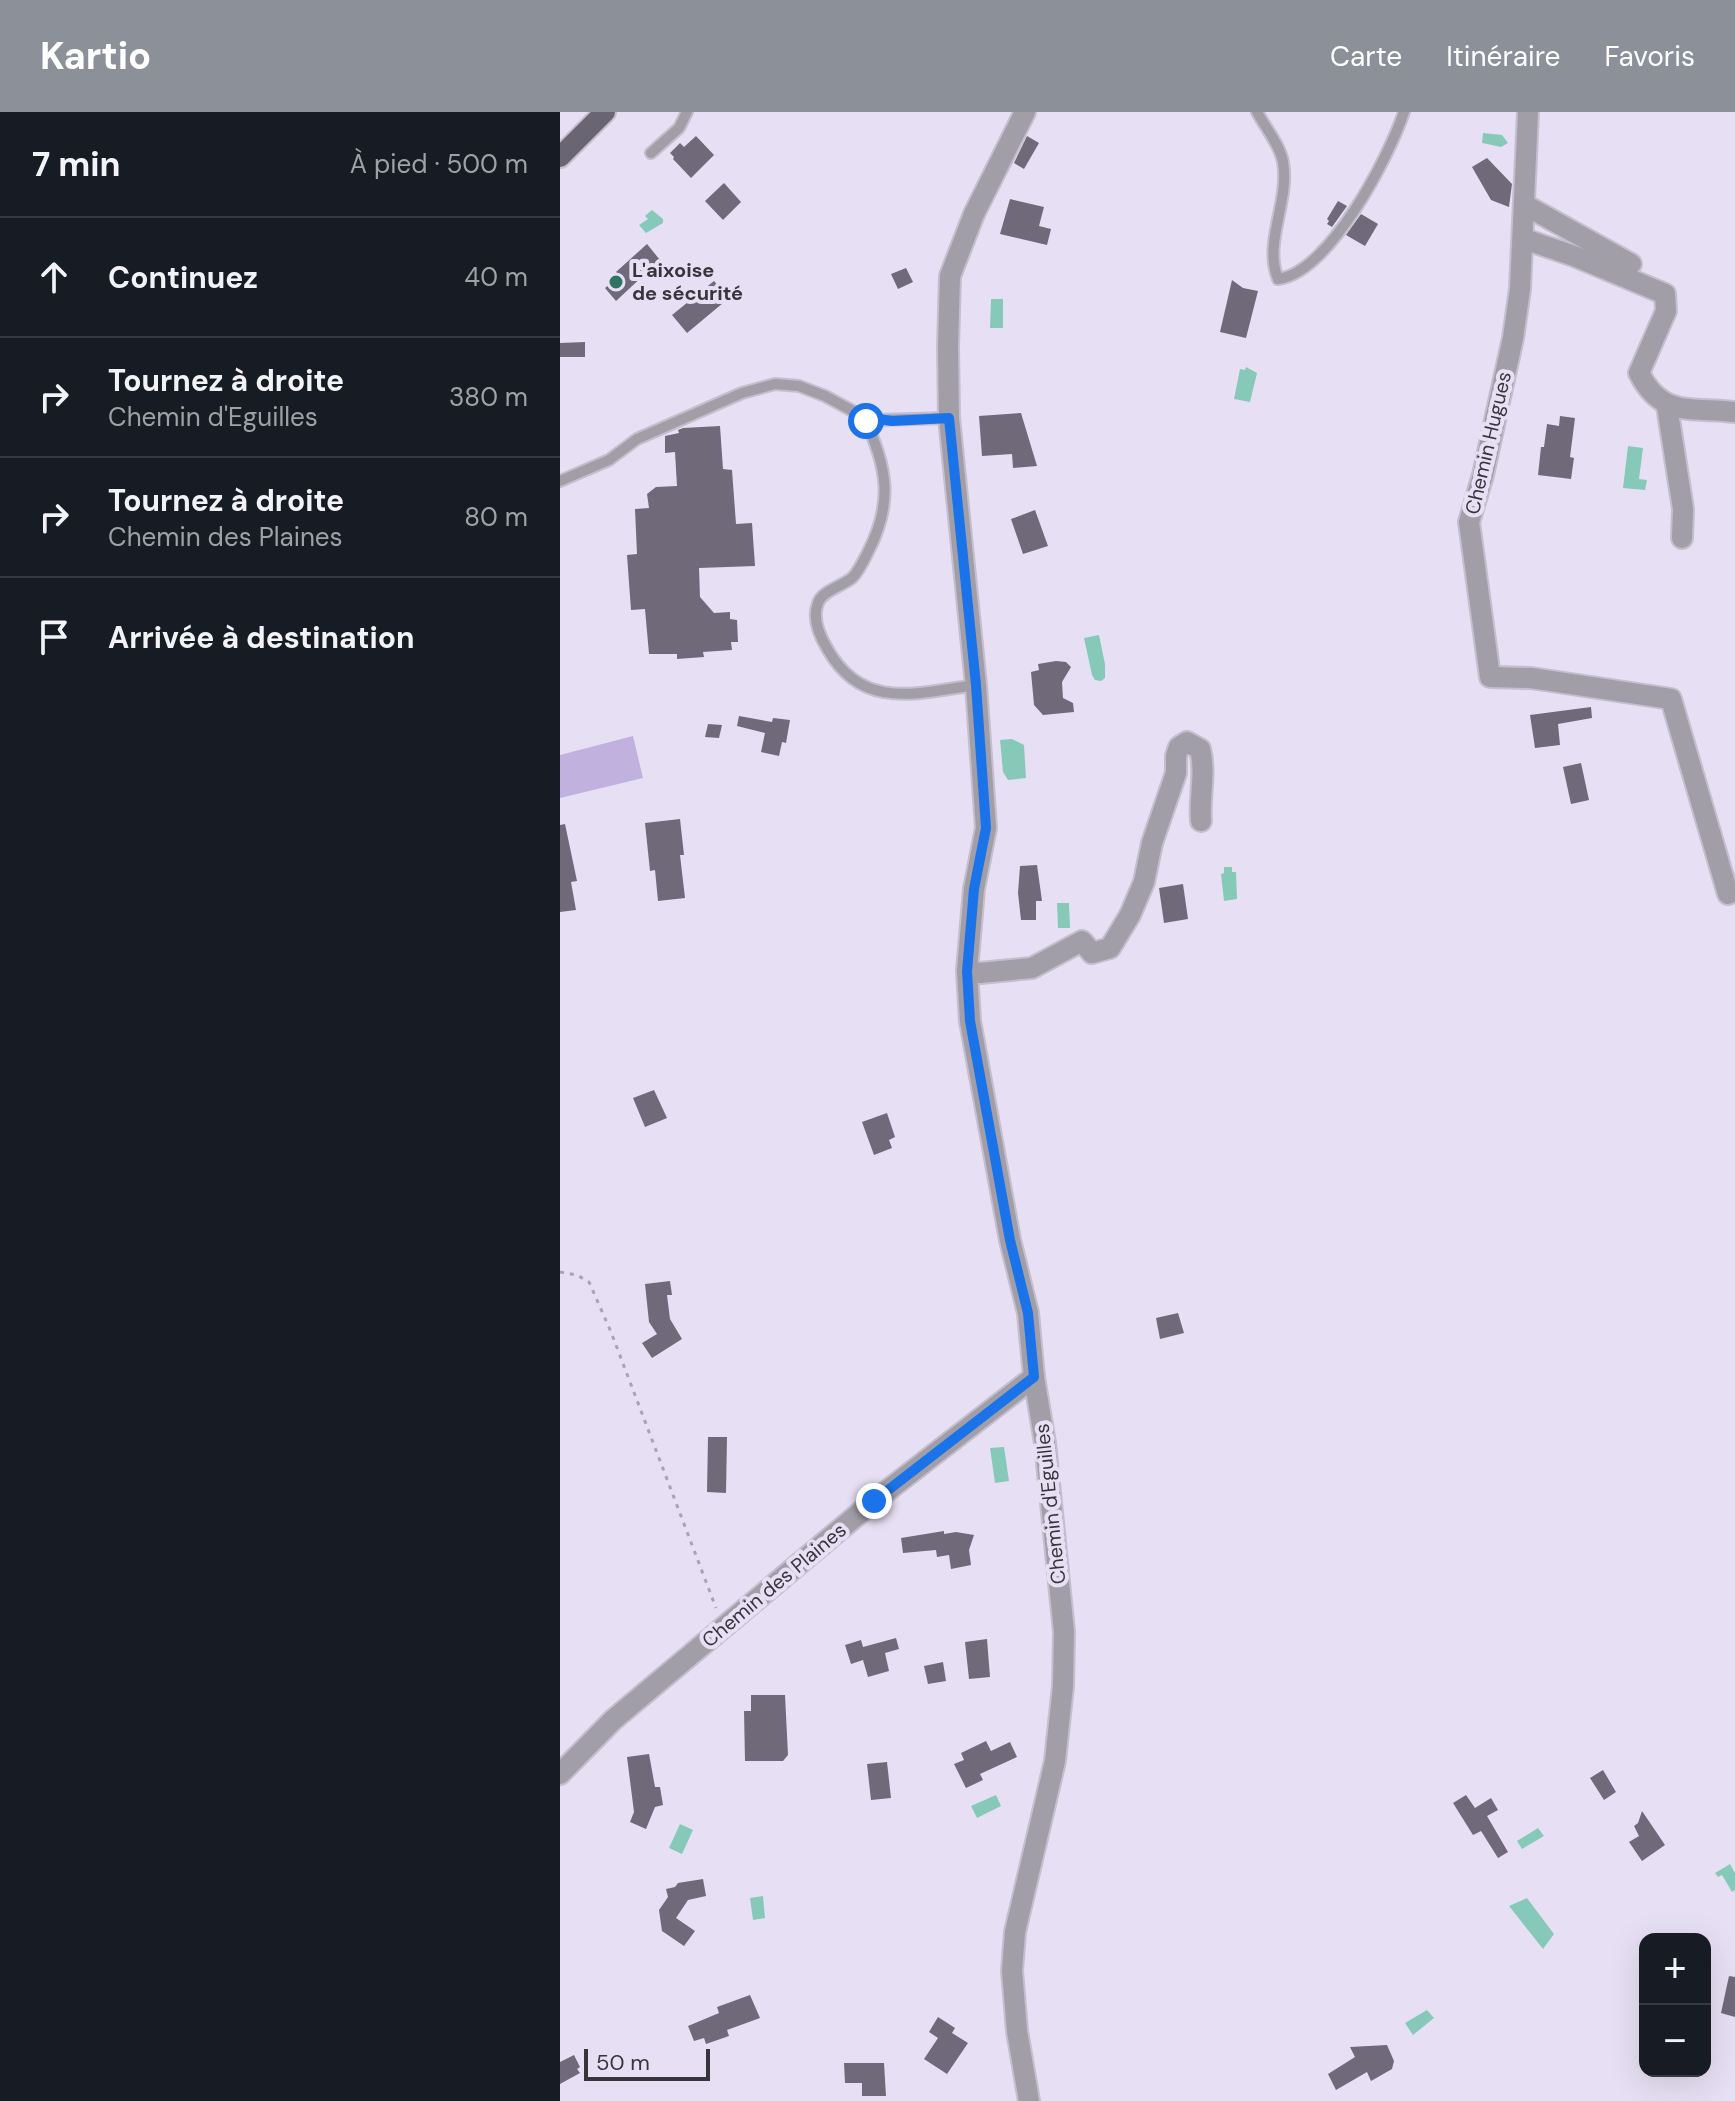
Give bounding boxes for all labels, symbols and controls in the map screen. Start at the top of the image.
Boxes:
text: Kartio [40,31,151,81]
text: Carte [1330,38,1402,75]
text: Itinéraire [1446,38,1560,75]
text: Favoris [1604,38,1695,75]
text: 7 min [32,142,121,187]
text: À pied · 500 m [350,147,528,181]
icon: ahead [32,255,76,299]
place label: L'aixoise de sécurité [632,257,743,306]
text: Continuez [108,258,258,297]
text: 40 m [464,260,528,294]
marker: L'aixoise de sécurité [607,273,625,291]
text: Tournez à droite [108,361,344,400]
street label: Chemin Hugues [1459,369,1517,517]
icon: right [32,375,76,419]
text: 380 m [449,380,528,414]
text: Chemin d'Eguilles [108,400,318,434]
route start [848,403,884,439]
text: Tournez à droite [108,481,344,520]
icon: right [32,495,76,539]
text: 80 m [464,500,528,534]
text: Chemin des Plaines [108,520,343,554]
icon: arrive [32,615,76,659]
text: Arrivée à destination [108,618,414,657]
street label: Chemin d'Eguilles [1029,1422,1071,1586]
route end [856,1483,892,1519]
street label: Chemin des Plaines [697,1517,851,1653]
map controls [1639,1933,1711,2077]
button: + [1639,1933,1711,2005]
button: − [1639,2005,1711,2077]
scale bar [584,2045,710,2081]
text: 50 m [596,2048,650,2077]

